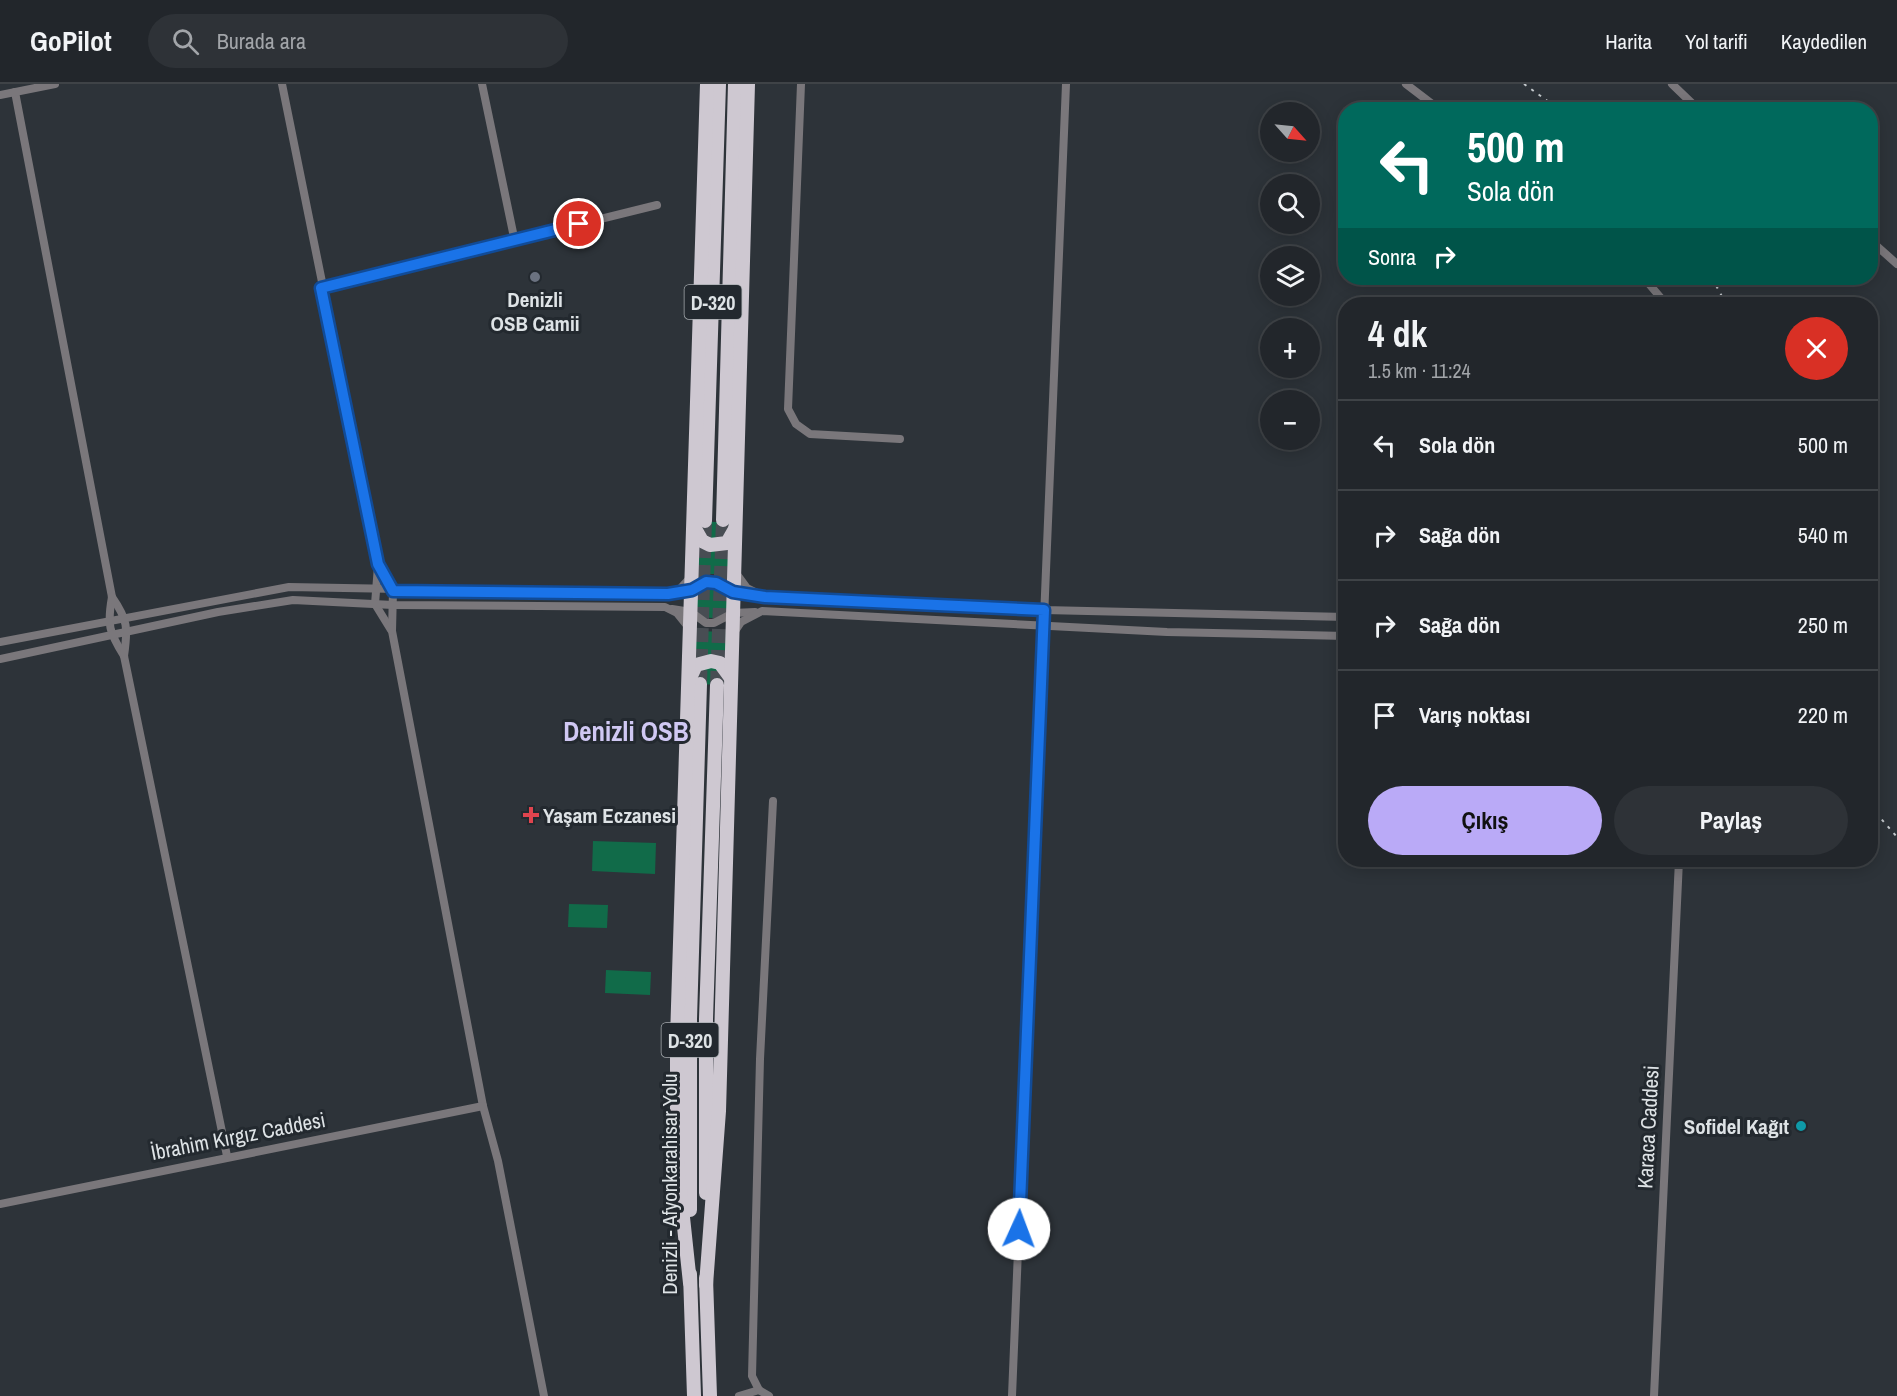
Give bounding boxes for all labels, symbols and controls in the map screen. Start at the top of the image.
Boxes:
search box [148,14,568,68]
text: GoPilot [30,22,112,60]
icon: search [169,25,202,58]
text: Burada ara [217,26,306,56]
text: Harita [1605,27,1652,56]
text: Yol tarifi [1685,27,1748,56]
text: Kaydedilen [1781,27,1867,56]
north arrow [1260,102,1320,162]
map controls [1260,102,1320,450]
text: 500 m [1467,119,1565,175]
icon: left [1368,126,1446,204]
text: Sola dön [1467,173,1554,209]
button: search [1260,174,1320,234]
pin [553,198,604,249]
icon: arrive [562,207,595,240]
icon: right [1428,240,1461,273]
text: Sonra [1368,242,1416,272]
button: layers [1260,246,1320,306]
marker: Denizli OSB Camii [528,270,542,284]
place label: Denizli OSB Camii [491,285,580,338]
road number: D-320 [684,285,742,319]
text: 4 dk [1368,310,1427,358]
button: close [1785,317,1848,380]
button: + [1260,318,1320,378]
text: 1.5 km · 11:24 [1368,357,1471,384]
button: − [1260,390,1320,450]
icon: left [1368,429,1401,462]
text: Sola dön [1419,430,1495,460]
text: 500 m [1798,430,1848,460]
icon: right [1368,519,1401,552]
text: Sağa dön [1419,520,1500,550]
text: 540 m [1798,520,1848,550]
icon: right [1368,609,1401,642]
text: Sağa dön [1419,610,1500,640]
text: 250 m [1798,610,1848,640]
icon: arrive [1368,699,1401,732]
text: Varış noktası [1419,700,1530,730]
text: 220 m [1798,700,1848,730]
district label: Denizli OSB [563,713,689,749]
button: Çıkış [1368,786,1602,855]
button: Paylaş [1614,786,1848,855]
place label: Yaşam Eczanesi [543,801,676,830]
marker: Yaşam Eczanesi [524,808,538,822]
road number: D-320 [662,1023,718,1057]
street label: Karaca Caddesi [1630,1065,1666,1189]
street label: Denizli - Afyonkarahisar Yolu [655,1073,684,1295]
street label: İbrahim Kırgız Caddesi [148,1105,328,1167]
place label: Sofidel Kağıt [1684,1112,1789,1141]
marker: Sofidel Kağıt [1794,1119,1808,1133]
position arrow [987,1197,1051,1261]

